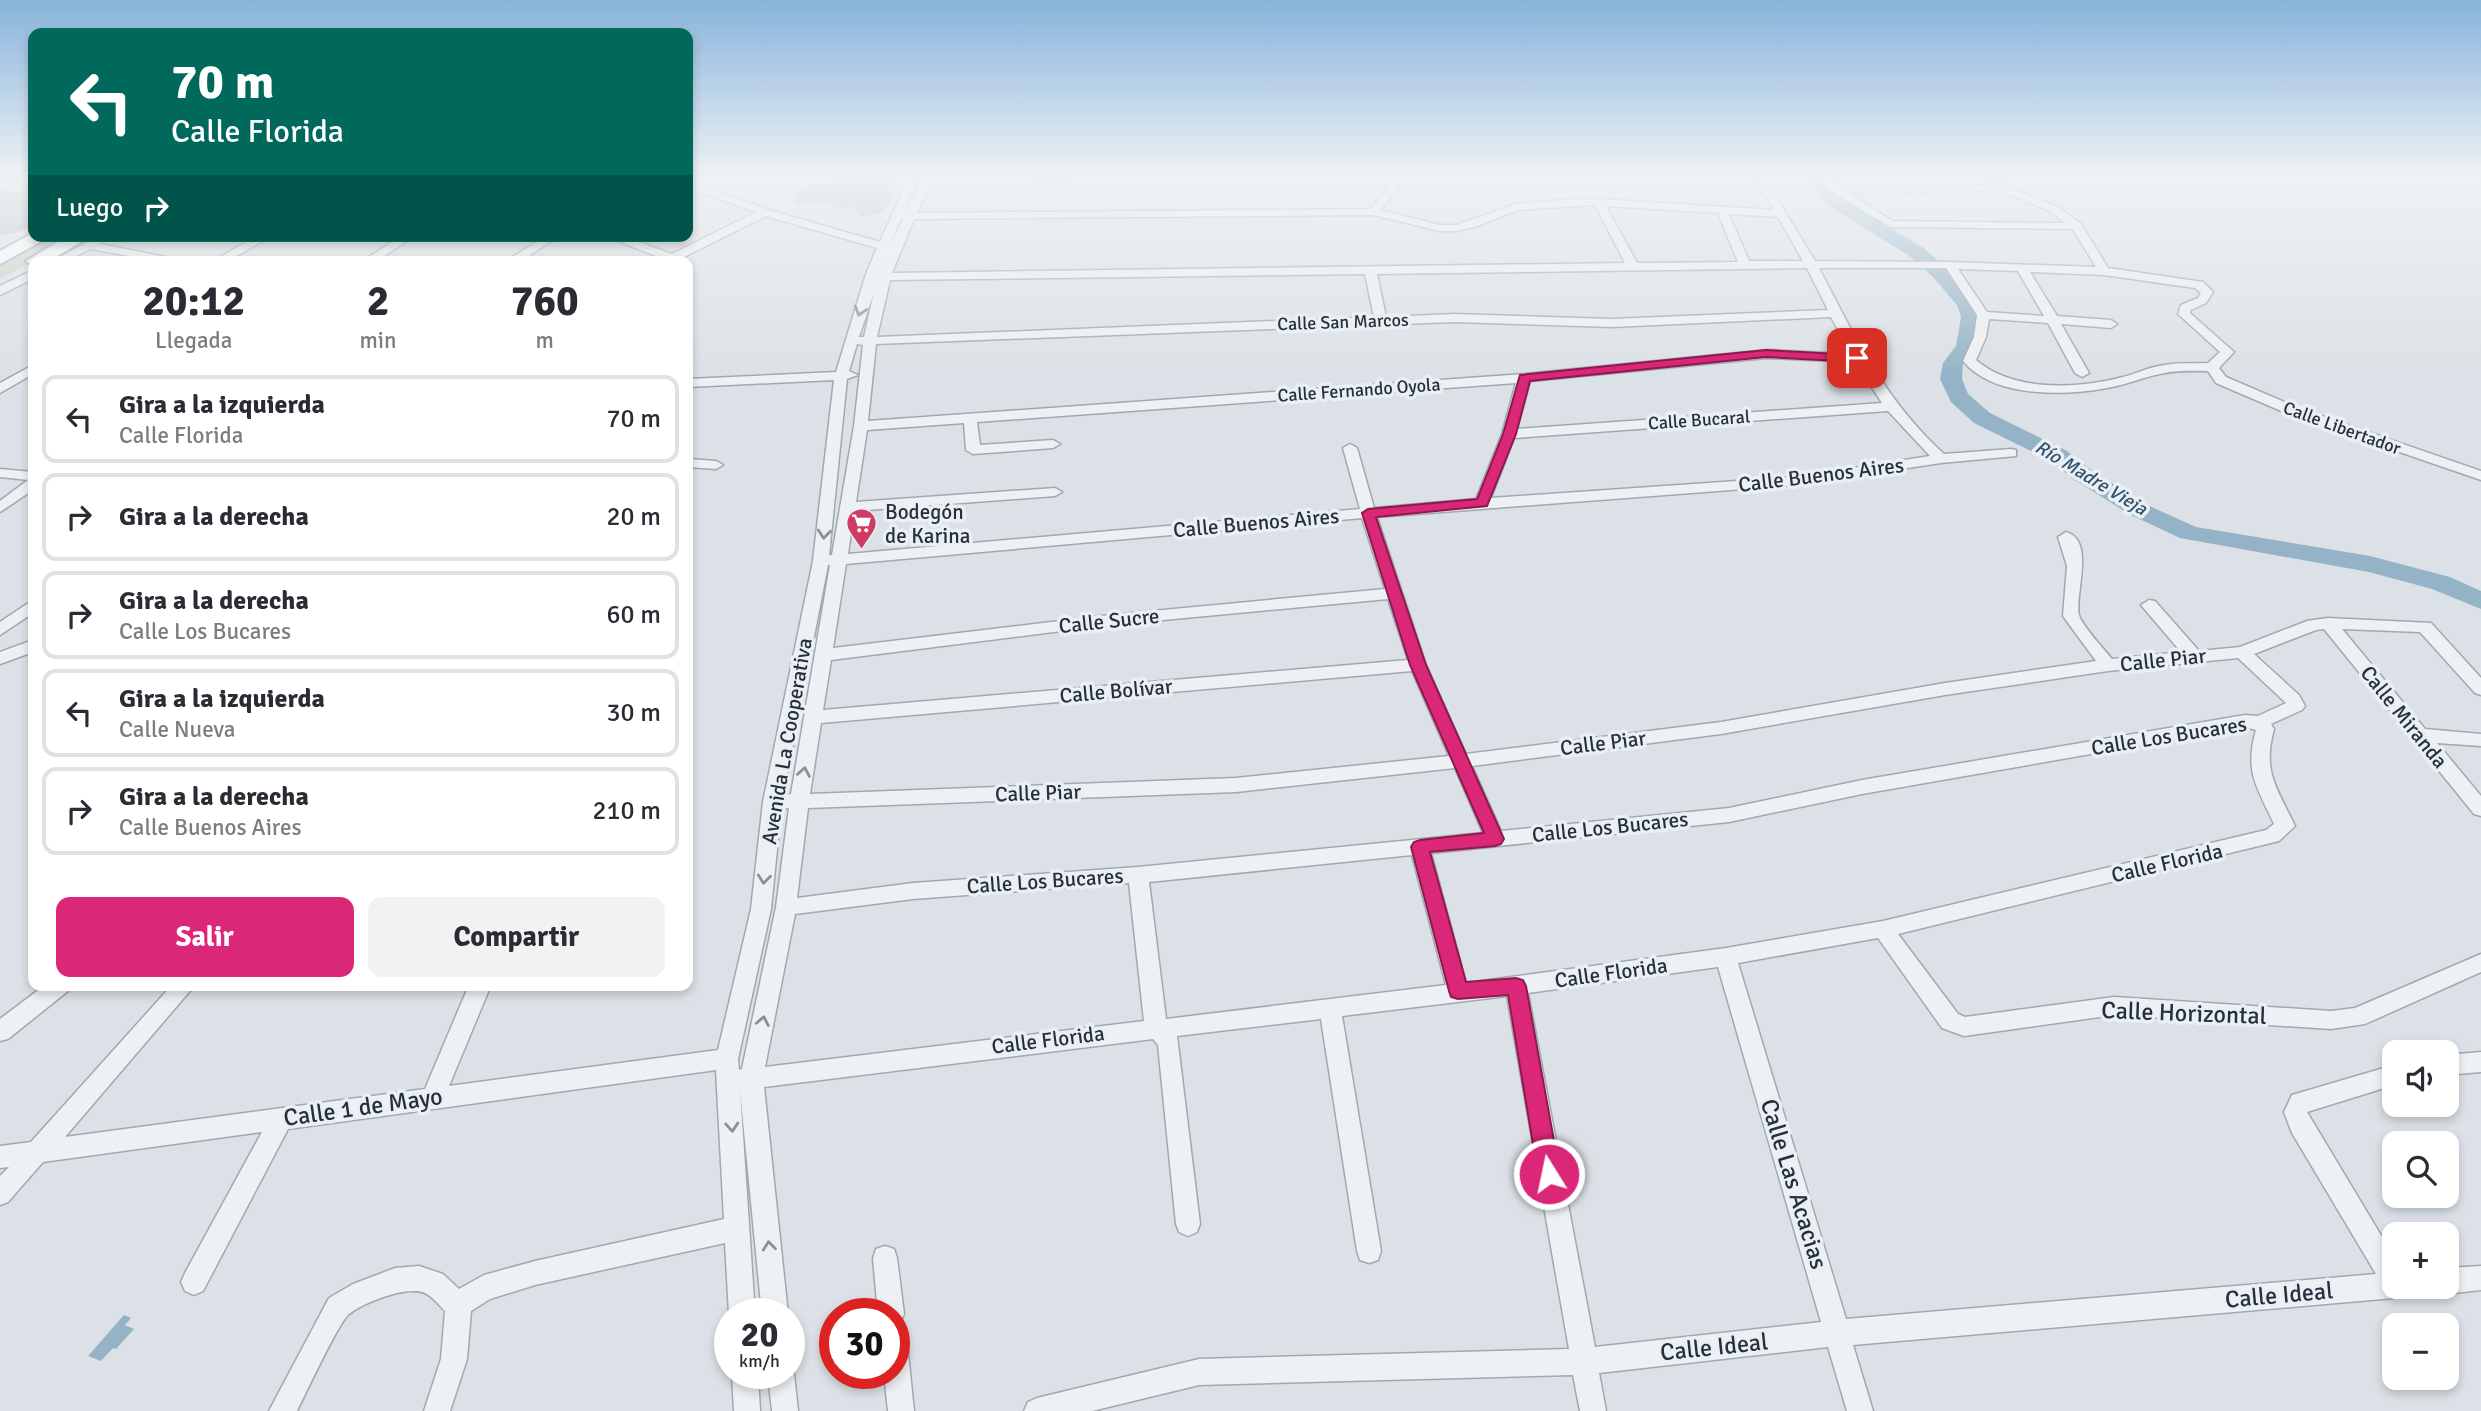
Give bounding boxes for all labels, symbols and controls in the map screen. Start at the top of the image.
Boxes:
text: 70 m [171,52,274,112]
icon: left [56,56,147,147]
text: Calle Florida [171,112,344,151]
icon: right [137,189,175,227]
text: Luego [56,192,123,224]
text: 20:12 [142,276,245,327]
text: 2 [367,276,389,327]
text: 760 [511,276,579,327]
one-way arrow [853,304,868,316]
street label: Calle San Marcos [1277,309,1409,335]
text: Llegada [155,326,232,355]
text: min [359,326,397,355]
text: m [536,326,554,355]
pin [1827,328,1887,388]
icon: arrive [1838,339,1876,377]
street label: Calle Fernando Oyola [1277,373,1441,407]
text: Gira a la izquierda [119,389,325,421]
street label: Calle Libertador [2280,397,2404,460]
icon: left [60,400,98,438]
text: 70 m [606,403,661,435]
street label: Calle Bucaral [1647,405,1751,435]
text: Calle Florida [119,421,243,450]
water label: Río Madre Vieja [2031,435,2153,522]
street label: Calle Buenos Aires [1737,452,1905,498]
icon: right [60,498,98,536]
place label: Bodegón de Karina [885,499,970,549]
text: Gira a la derecha [119,501,309,533]
text: 20 m [606,501,661,533]
street label: Calle Buenos Aires [1172,503,1340,543]
supermarket icon: Bodegón de Karina [845,507,879,551]
one-way arrow [817,529,832,540]
text: Gira a la derecha [119,585,309,617]
icon: right [60,596,98,634]
text: 60 m [606,599,661,631]
street label: Calle Sucre [1057,603,1161,639]
text: Calle Los Bucares [119,617,291,646]
street label: Avenida La Cooperativa [756,636,818,846]
street label: Calle Piar [2119,643,2207,677]
street label: Calle Miranda [2355,661,2453,773]
street label: Calle Bolívar [1058,673,1174,709]
text: Gira a la izquierda [119,683,325,715]
icon: left [60,694,98,732]
text: 30 m [606,697,661,729]
street label: Calle Los Bucares [2089,711,2249,761]
text: Calle Nueva [119,715,235,744]
street label: Calle Piar [1559,725,1648,761]
one-way arrow [796,766,811,778]
street label: Calle Piar [994,778,1082,807]
text: Gira a la derecha [119,781,309,813]
icon: right [60,792,98,830]
text: 210 m [592,795,661,827]
street label: Calle Los Bucares [1531,806,1689,848]
text: Calle Buenos Aires [119,813,301,842]
street label: Calle Florida [2109,838,2225,888]
street label: Calle Los Bucares [966,863,1124,899]
one-way arrow [756,873,771,885]
button: Salir [56,897,354,977]
button: Compartir [368,897,665,977]
street label: Calle Florida [1553,952,1669,994]
street label: Calle Horizontal [2101,995,2267,1031]
one-way arrow [755,1015,770,1027]
street label: Calle Florida [990,1020,1106,1060]
map controls [2382,1040,2459,1390]
button: sound [2382,1040,2459,1117]
street label: Calle 1 de Mayo [282,1081,444,1133]
street label: Calle Las Acacias [1754,1095,1834,1273]
one-way arrow [724,1122,739,1133]
button: search [2382,1131,2459,1208]
position arrow [1512,1137,1586,1211]
button: + [2382,1222,2459,1299]
one-way arrow [761,1241,776,1252]
street label: Calle Ideal [2224,1275,2334,1315]
speed limit sign: 30 [819,1298,910,1389]
text: 20 [741,1313,778,1356]
button: − [2382,1313,2459,1390]
street label: Calle Ideal [1659,1326,1769,1368]
text: km/h [739,1350,780,1372]

